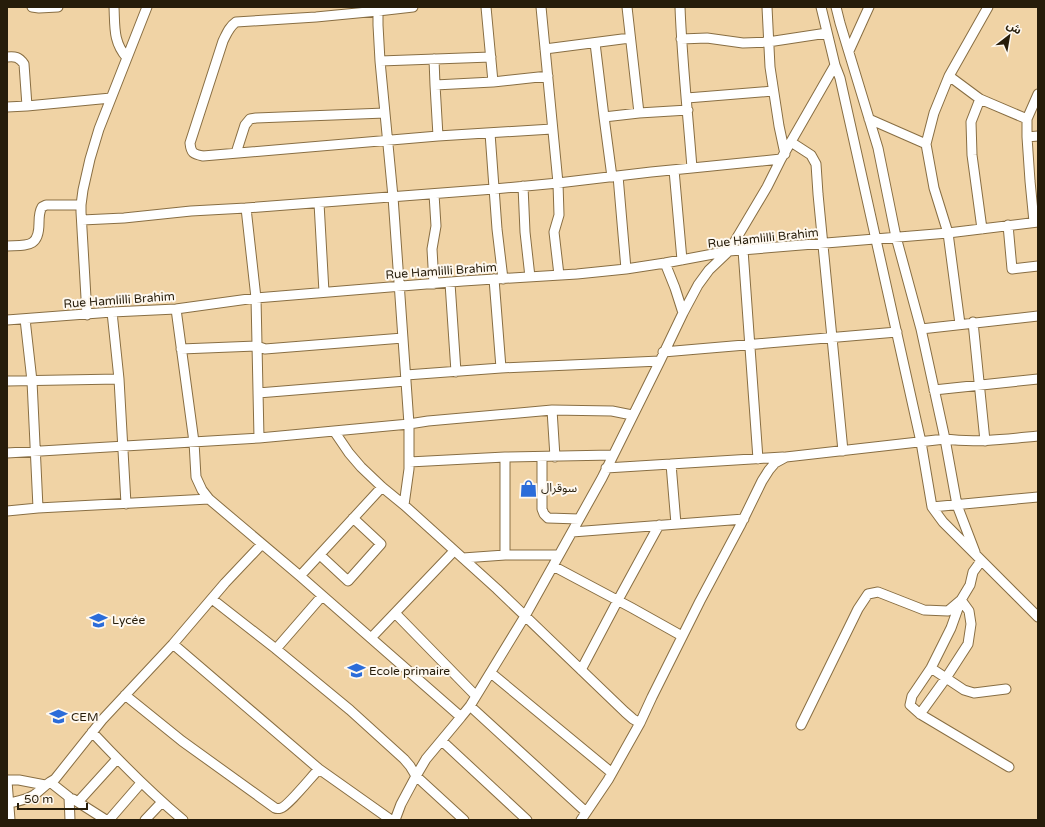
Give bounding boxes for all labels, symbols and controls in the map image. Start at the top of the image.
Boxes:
north arrow [989,16,1029,56]
text: ش [1004,18,1024,37]
street label: Rue Hamlilli Brahim [707,225,819,251]
street label: Rue Hamlilli Brahim [385,260,497,282]
street label: Rue Hamlilli Brahim [63,289,175,311]
shop icon: سوقرال [518,478,538,498]
place label: سوقرال [541,481,577,495]
school or university icon: Lycée [89,610,109,630]
place label: Lycée [112,613,145,627]
school or university icon: Ecole primaire [346,661,366,681]
place label: Ecole primaire [369,664,450,678]
school or university icon: CEM [48,707,68,727]
place label: CEM [71,710,99,724]
scale bar [18,785,87,811]
text: 50 m [24,792,53,806]

